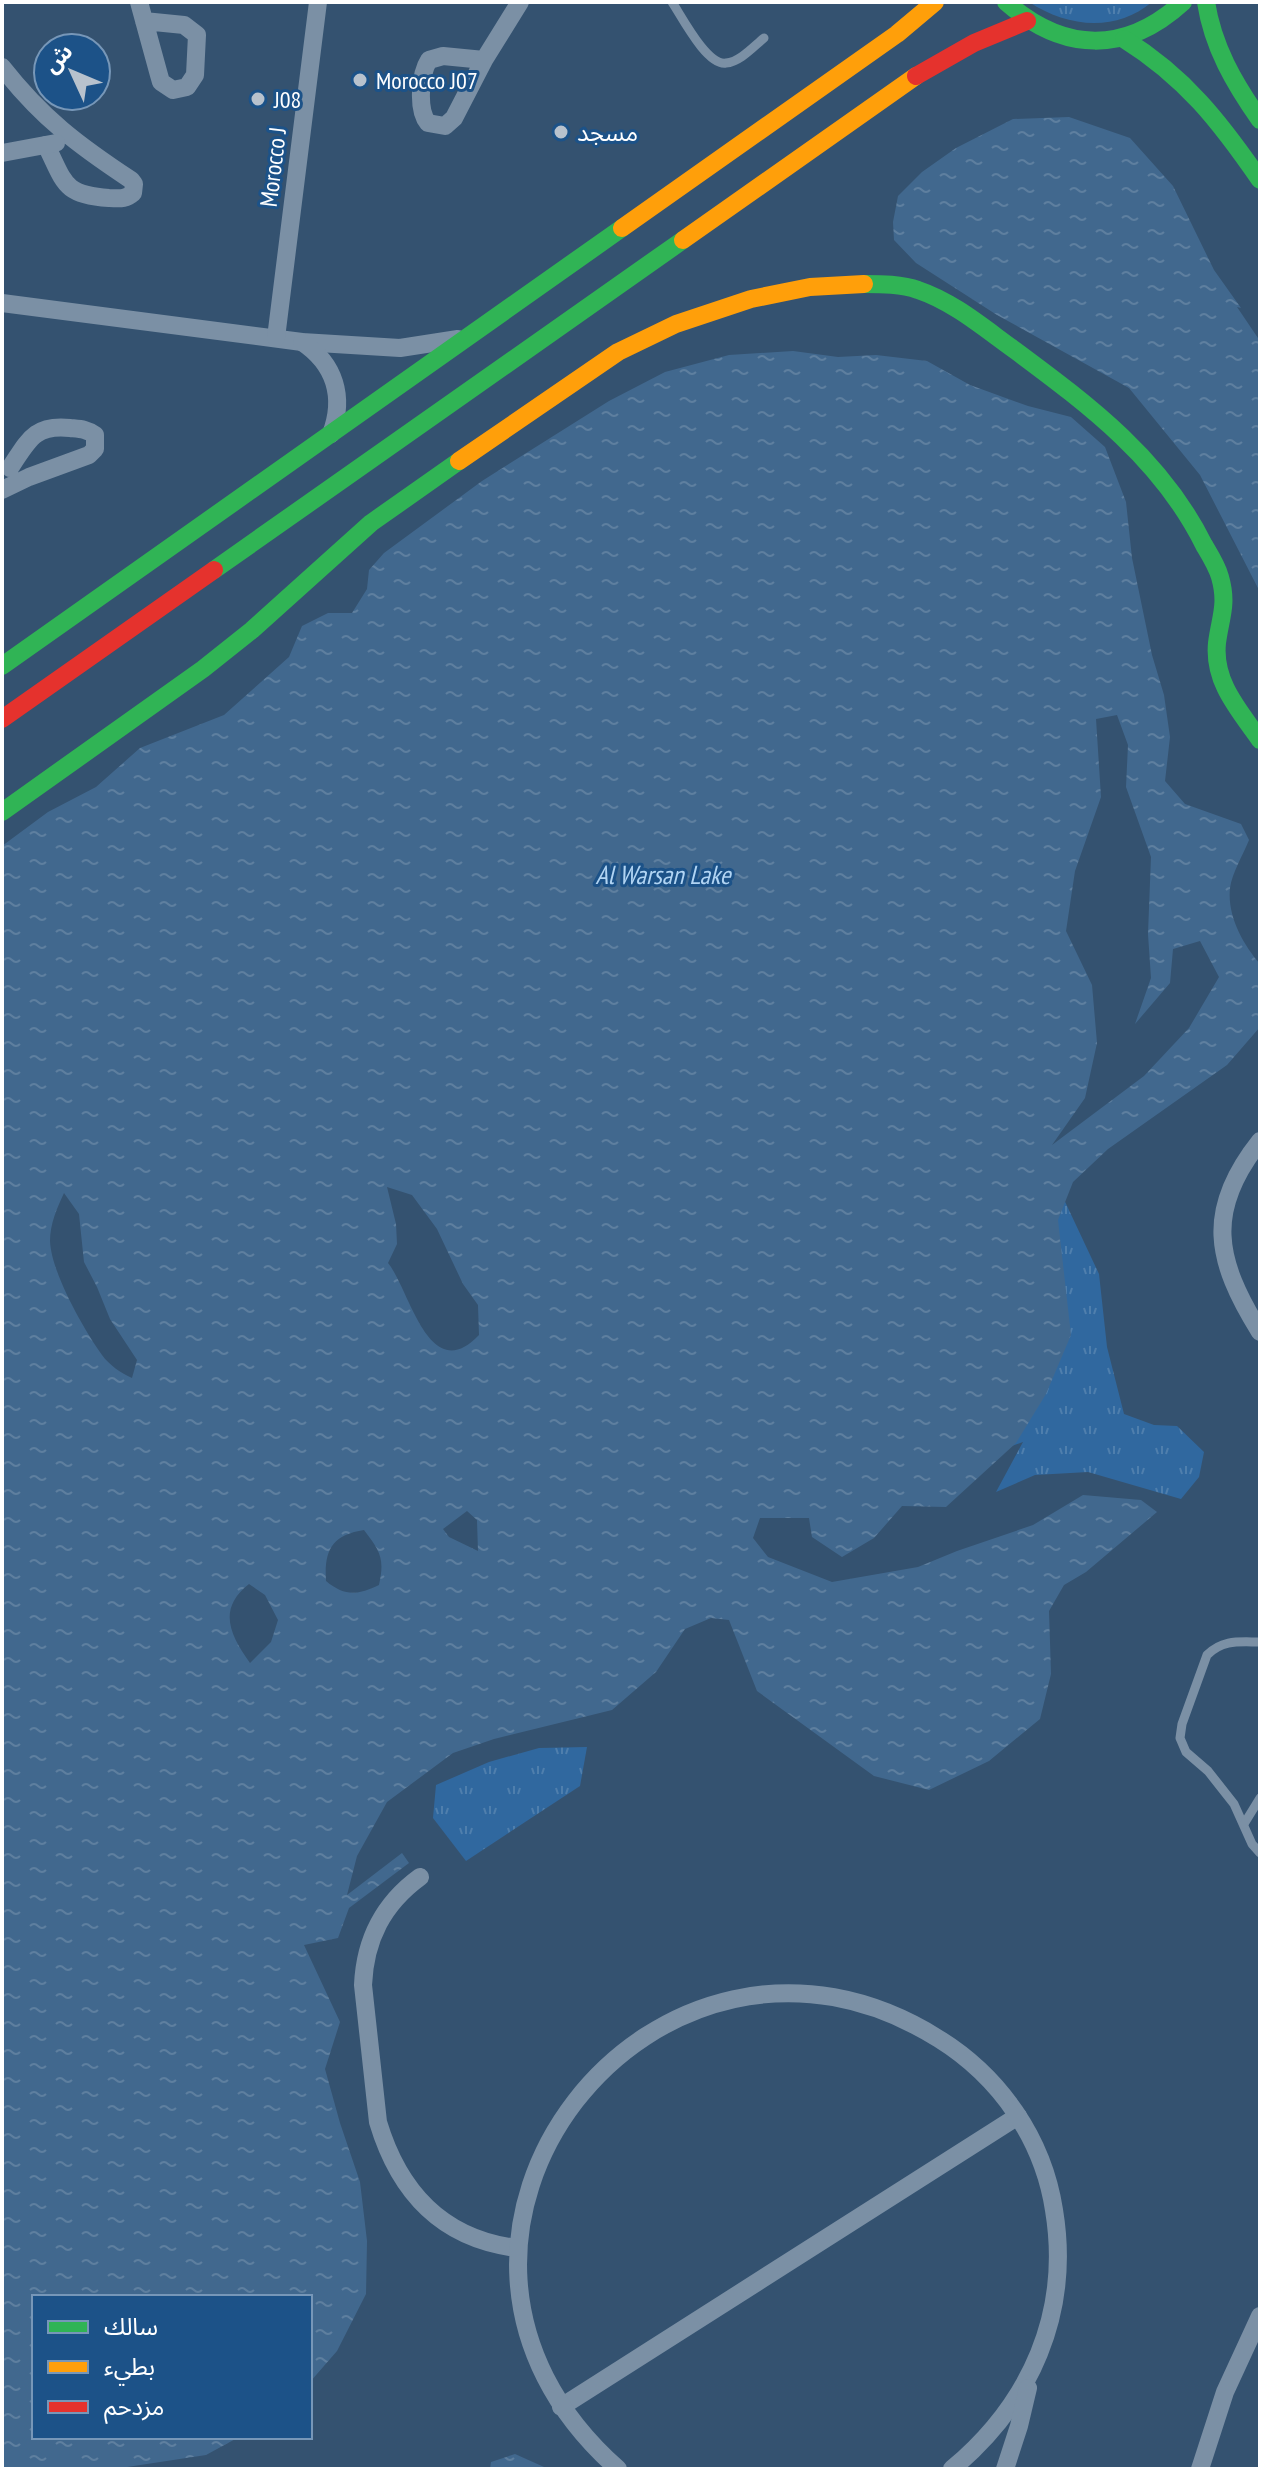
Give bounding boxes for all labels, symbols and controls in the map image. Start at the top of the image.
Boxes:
north arrow [32,32,112,112]
text: ش [37,38,78,79]
place label: Morocco J07 [376,65,478,96]
marker: Morocco J07 [351,71,369,89]
place label: J08 [273,84,301,115]
marker: J08 [249,90,267,108]
place label: مسجد [577,117,638,148]
marker: مسجد [552,123,570,141]
street label: Morocco J [253,125,293,209]
water label: Al Warsan Lake [595,858,733,891]
legend [32,2295,312,2439]
text: سالك [104,2311,158,2342]
text: بطيء [104,2351,155,2386]
text: مزدحم [104,2391,164,2424]

